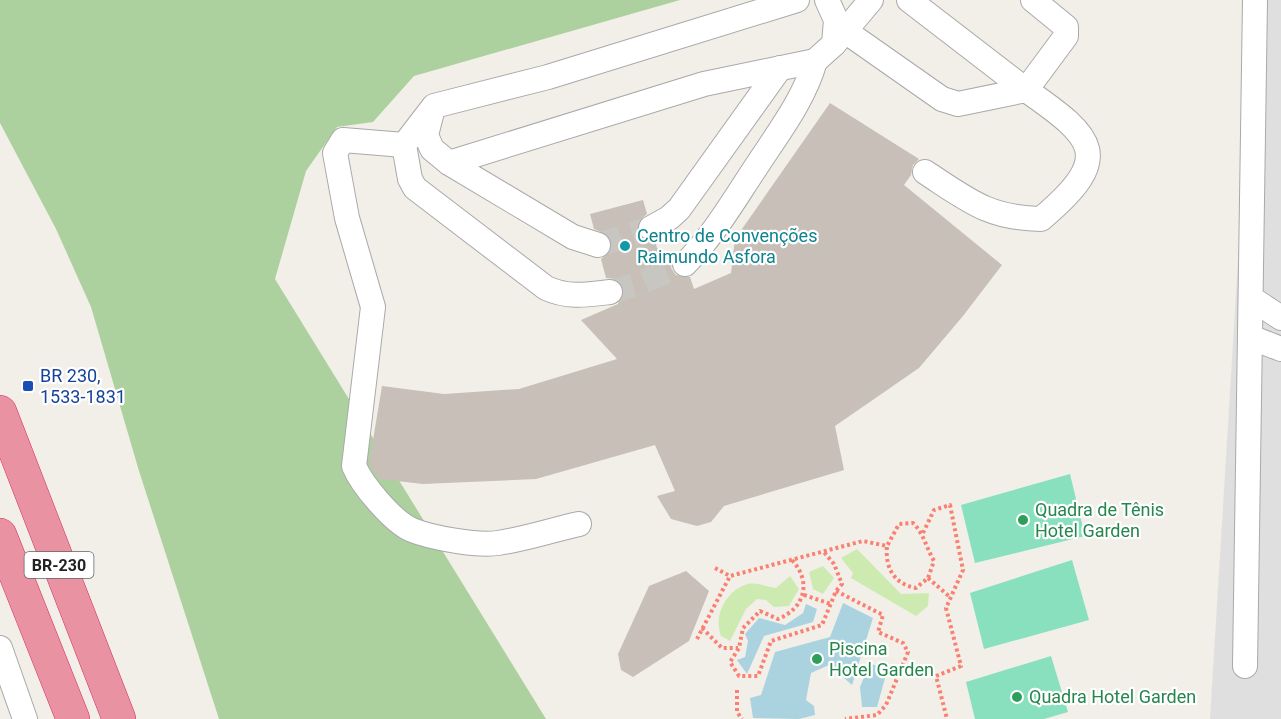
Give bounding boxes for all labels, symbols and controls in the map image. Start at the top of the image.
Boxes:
place label: Centro de Convenções Raimundo Asfora [637,225,817,267]
marker: Centro de Convenções Raimundo Asfora [618,239,632,253]
place label: BR 230, 1533-1831 [40,365,126,407]
marker: BR 230, 1533-1831 [21,379,35,393]
place label: Quadra de Tênis Hotel Garden [1035,499,1164,541]
marker: Quadra de Tênis Hotel Garden [1016,513,1030,527]
road number: BR-230 [25,552,94,578]
place label: Piscina Hotel Garden [829,638,934,680]
marker: Piscina Hotel Garden [810,652,824,666]
place label: Quadra Hotel Garden [1029,686,1196,707]
marker: Quadra Hotel Garden [1010,690,1024,704]

